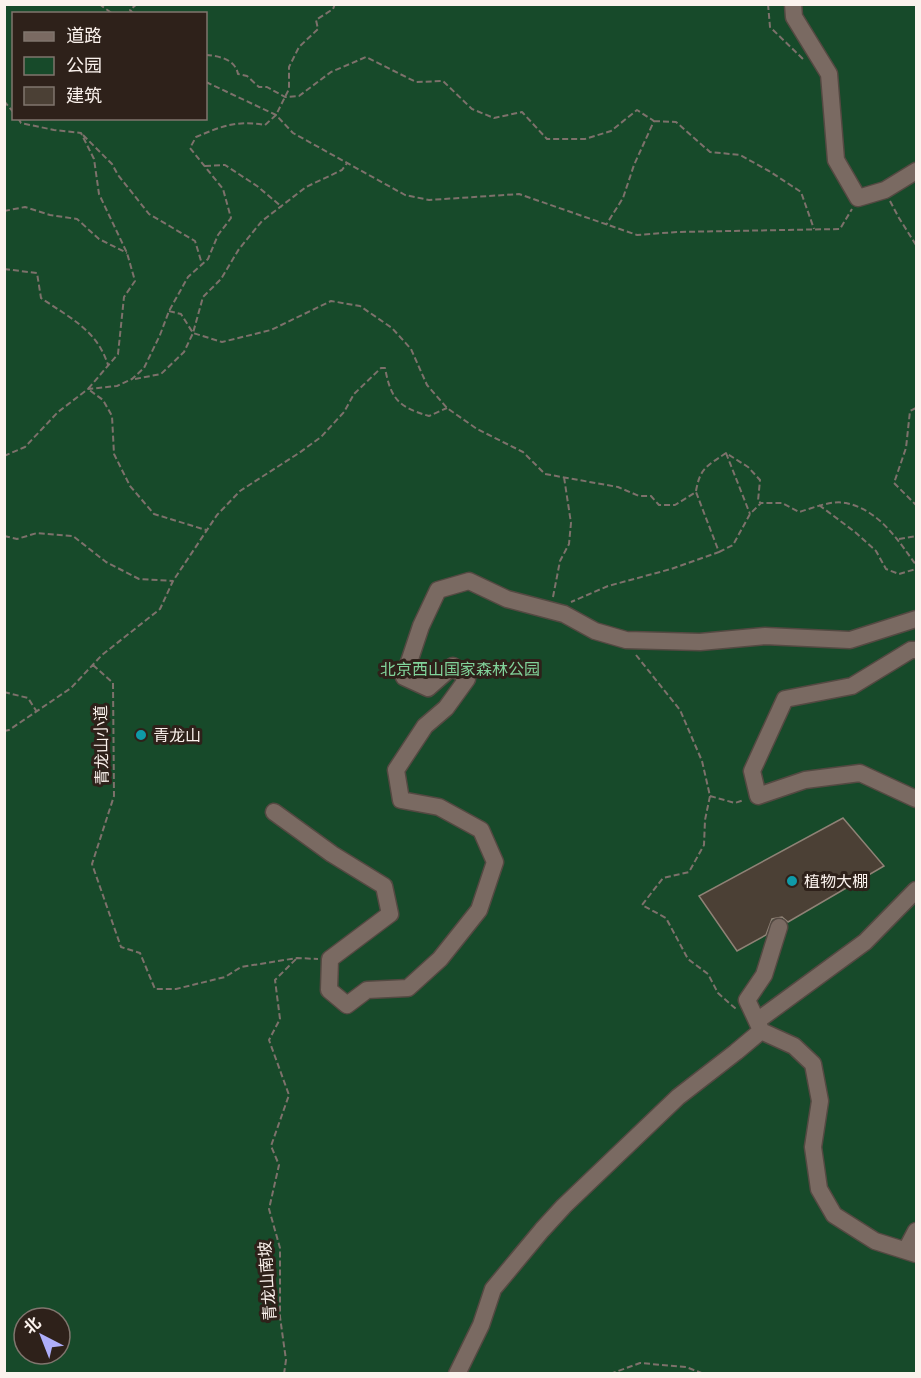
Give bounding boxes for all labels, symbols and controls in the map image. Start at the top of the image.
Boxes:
legend [12,12,207,120]
text: 道路 [66,24,102,47]
text: 公园 [66,54,102,77]
text: 建筑 [66,84,102,107]
park label: 北京西山国家森林公园 [380,659,540,679]
street label: 青龙山小道 [90,705,112,785]
place label: 青龙山 [153,725,201,745]
marker: 青龙山 [134,728,148,742]
place label: 植物大棚 [804,871,868,891]
marker: 植物大棚 [785,874,799,888]
street label: 青龙山南坡 [254,1240,280,1322]
north arrow [12,1306,72,1366]
text: 北 [19,1312,45,1338]

